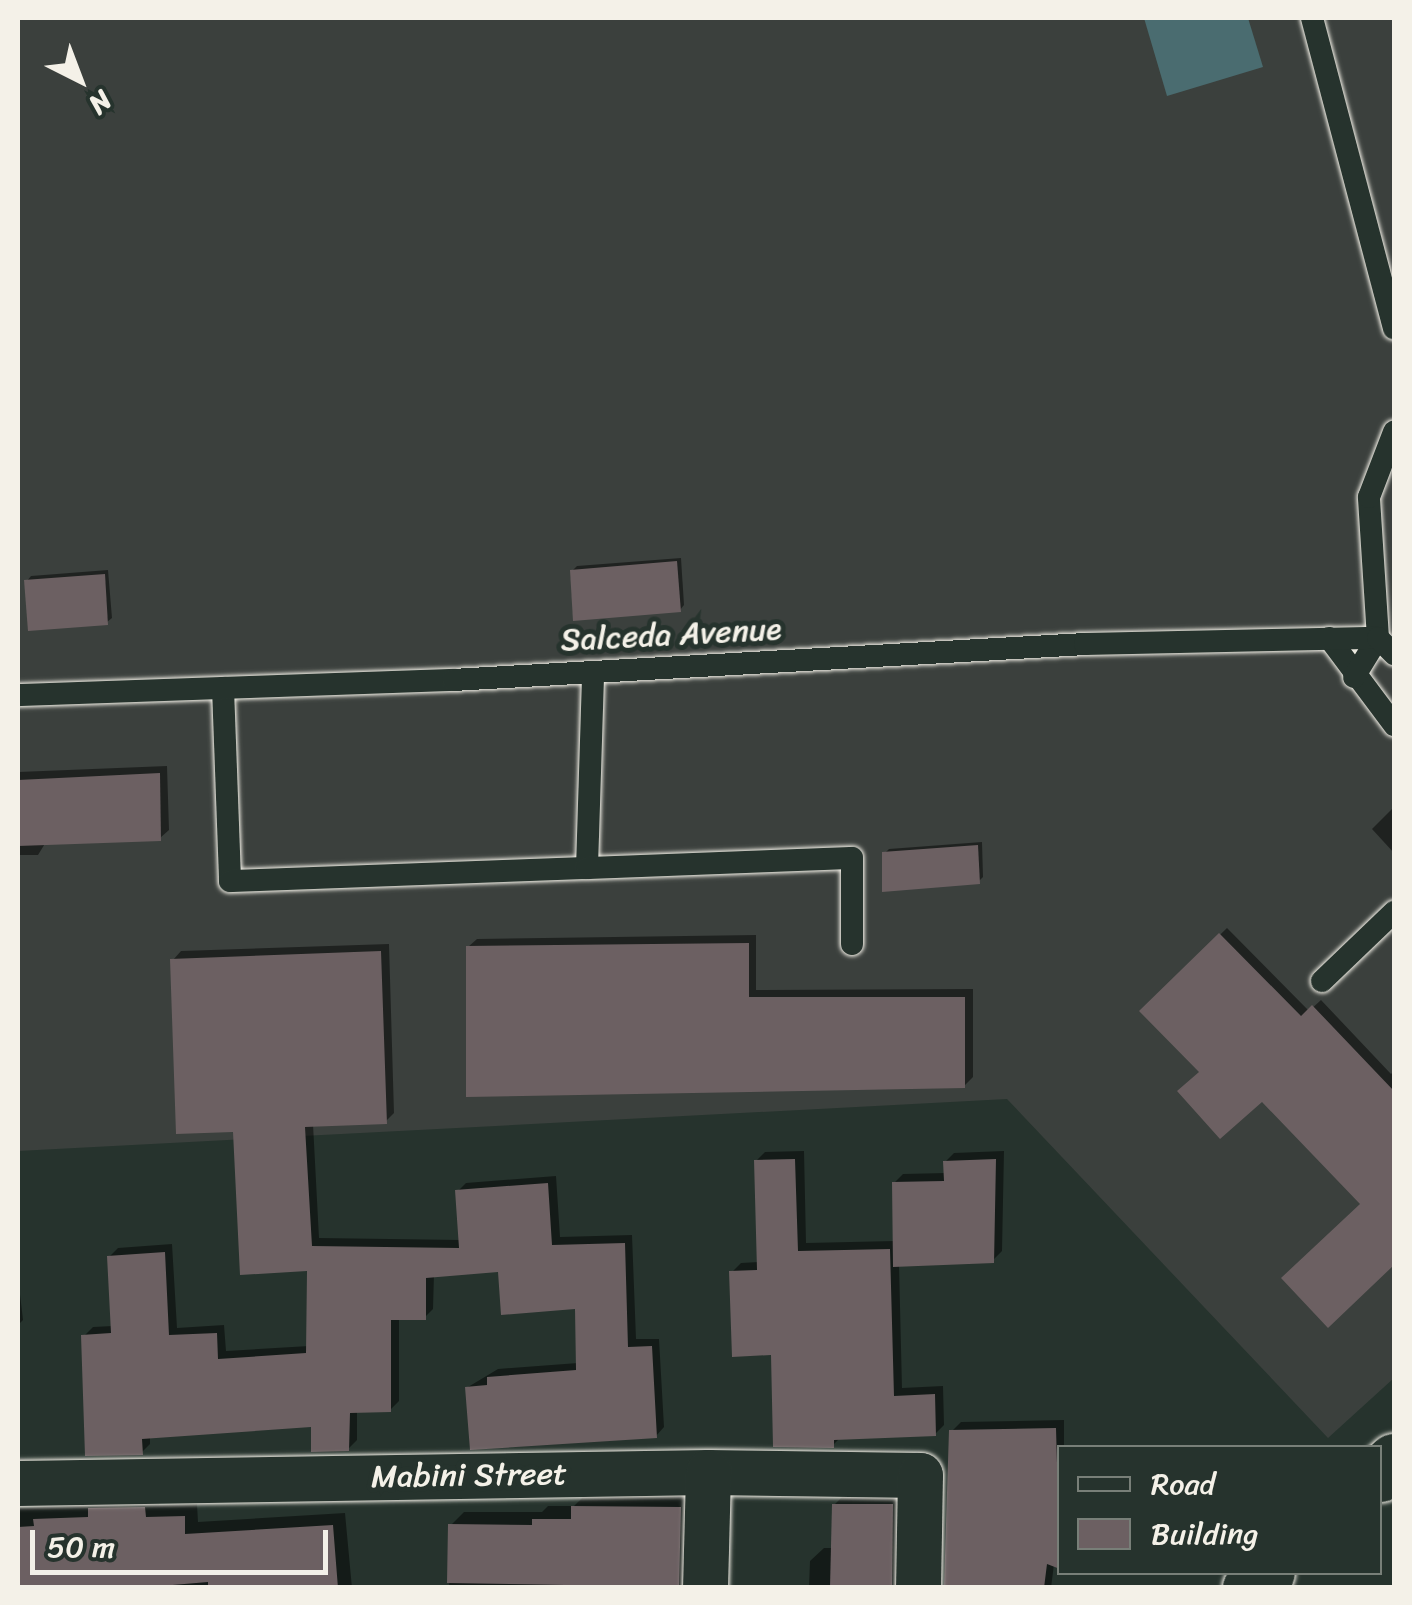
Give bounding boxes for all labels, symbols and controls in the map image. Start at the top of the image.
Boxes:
north arrow [30,30,130,130]
text: N [77,78,124,127]
street label: Salceda Avenue [560,610,782,660]
legend [1057,1445,1382,1575]
street label: Mabini Street [371,1455,567,1497]
text: Road [1151,1457,1215,1511]
text: Building [1151,1507,1258,1561]
scale bar [35,1510,332,1572]
text: 50 m [47,1520,115,1574]

